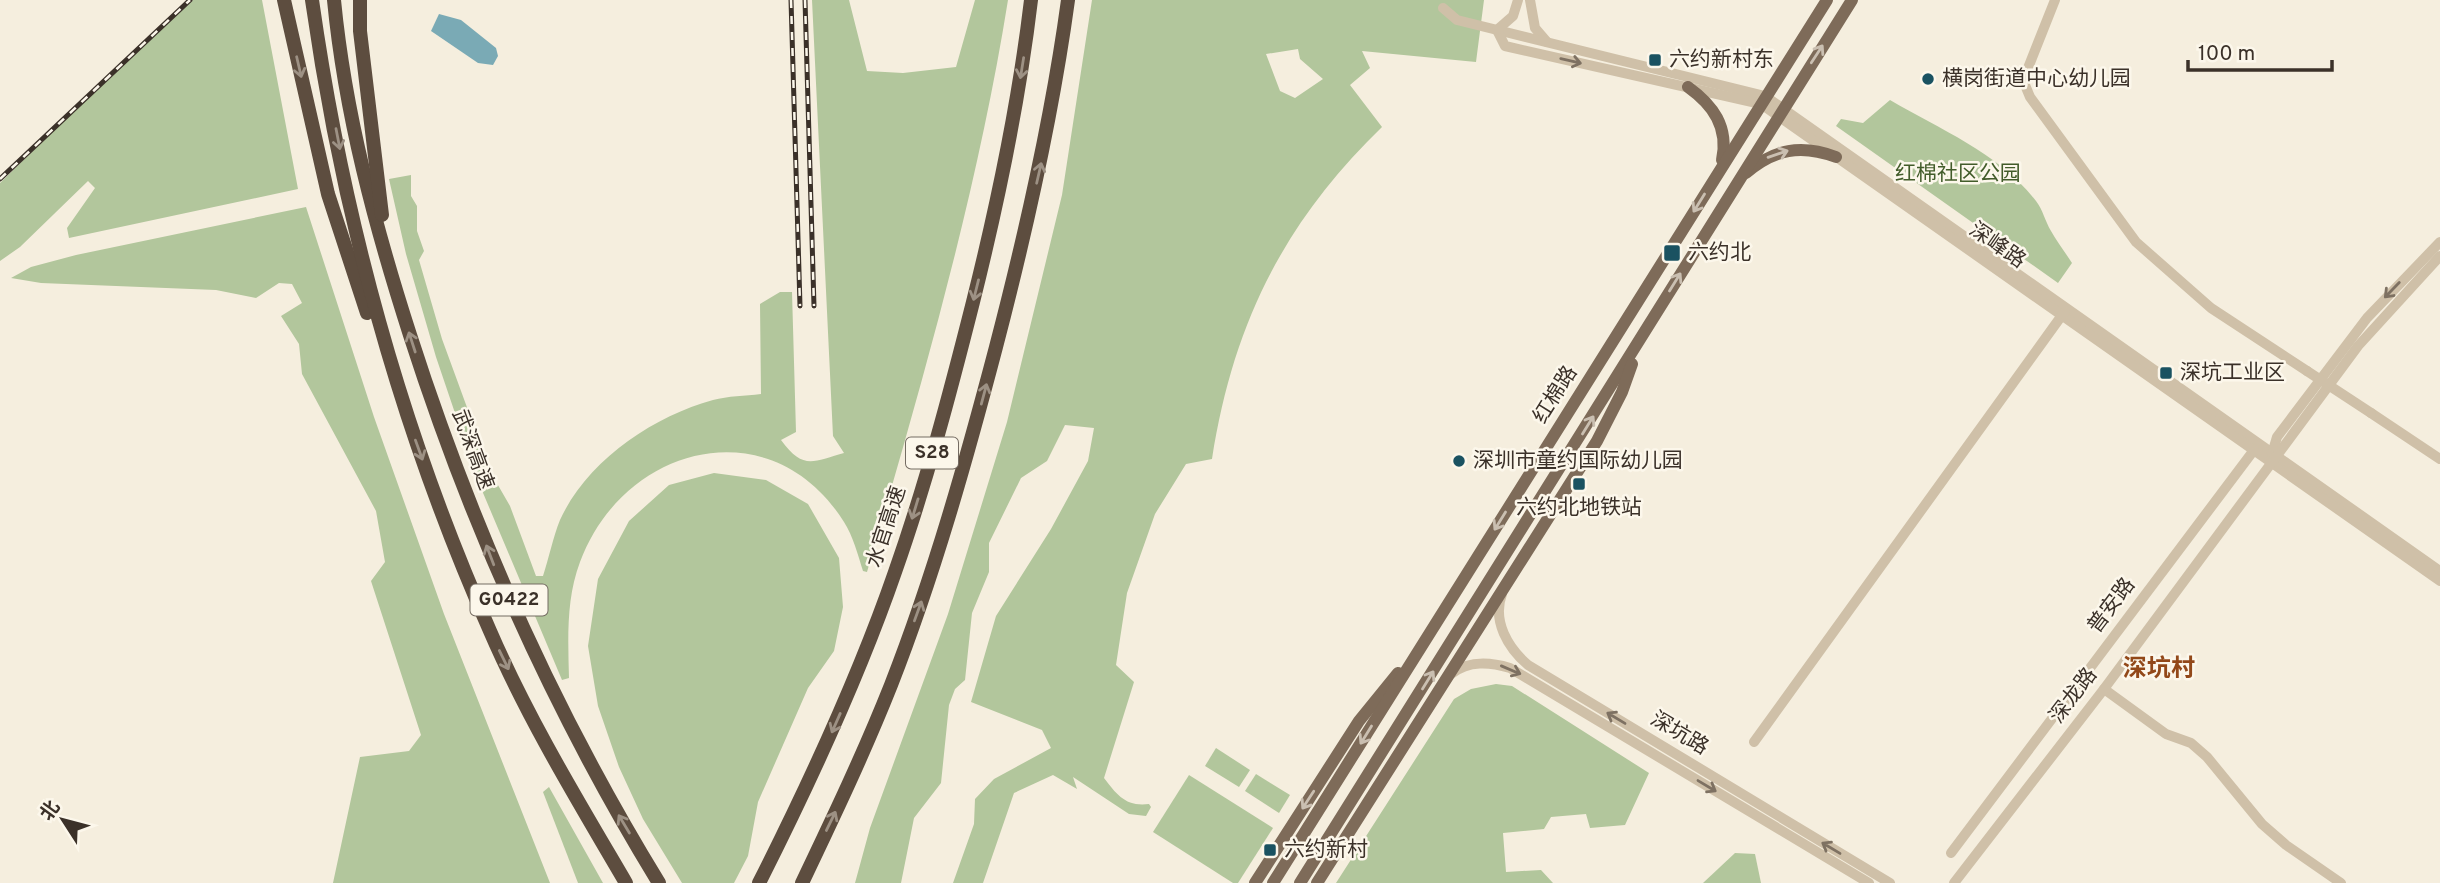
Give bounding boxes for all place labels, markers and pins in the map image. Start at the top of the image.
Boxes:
place label: 六约新村东 [1669,47,1774,74]
marker: 六约新村东 [1647,52,1663,68]
place label: 横岗街道中心幼儿园 [1942,66,2131,93]
marker: 横岗街道中心幼儿园 [1920,71,1936,87]
place label: 六约北 [1688,240,1751,267]
marker: 六约北 [1662,243,1682,263]
place label: 深坑工业区 [2180,360,2285,387]
marker: 深坑工业区 [2158,365,2174,381]
place label: 深圳市童约国际幼儿园 [1473,448,1683,475]
marker: 深圳市童约国际幼儿园 [1451,453,1467,469]
marker: 六约北地铁站 [1571,476,1587,492]
place label: 六约北地铁站 [1516,495,1642,522]
place label: 六约新村 [1284,837,1368,864]
marker: 六约新村 [1262,842,1278,858]

